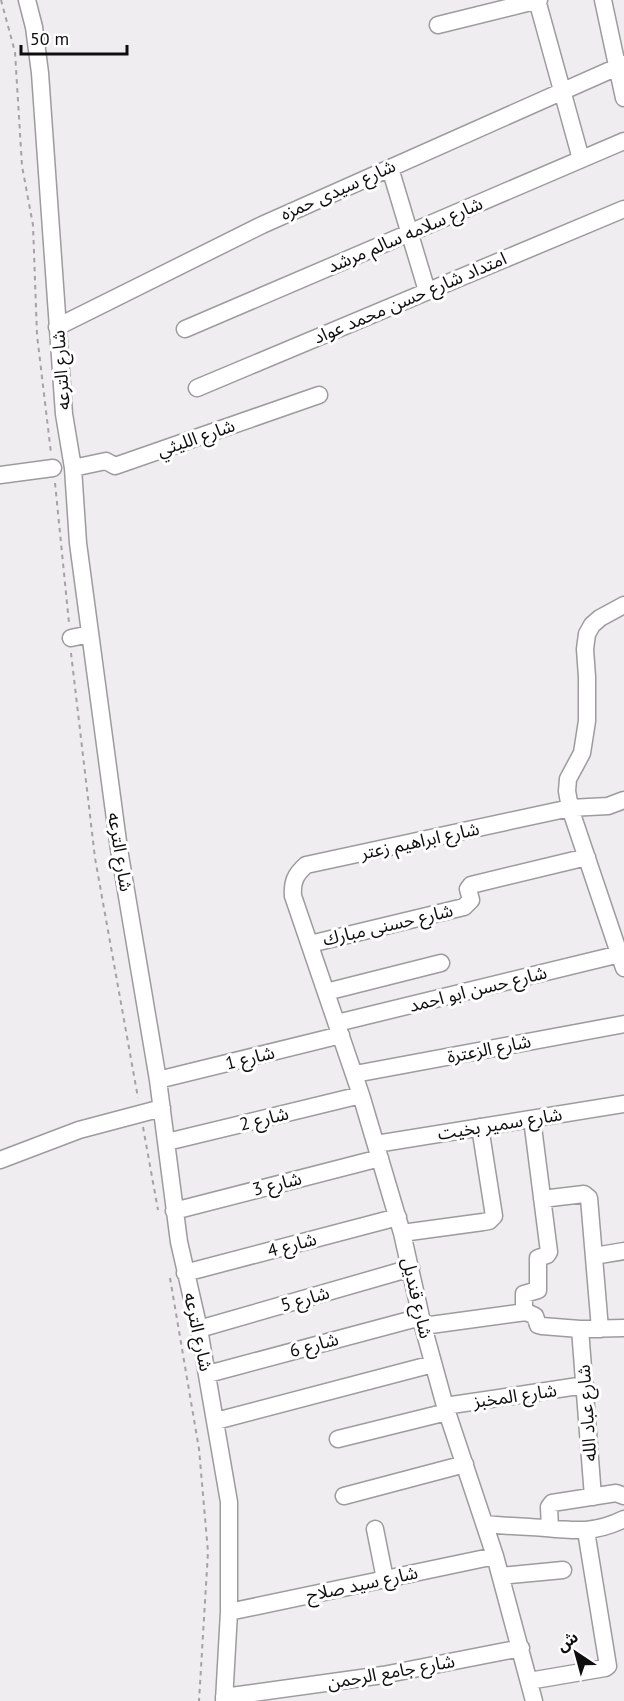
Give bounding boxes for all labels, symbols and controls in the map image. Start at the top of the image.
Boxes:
scale bar [21,18,128,56]
text: 50 m [30,27,69,50]
street label: شارع سيدى حمزه [277,154,400,228]
street label: شارع سلامه سالم مرشد [324,191,487,280]
street label: امتداد شارع حسن محمد عواد [310,246,511,351]
street label: شارع الترعه [46,329,78,411]
street label: شارع الليثي [154,413,239,464]
street label: شارع الترعه [100,811,138,894]
street label: شارع ابراهيم زعتر [357,817,482,867]
street label: شارع حسنى مبارك [321,898,456,954]
street label: شارع حسن ابو احمد [407,960,550,1020]
street label: شارع الزعترة [445,1029,533,1071]
street label: شارع 1 [223,1040,278,1078]
street label: شارع 2 [237,1101,292,1139]
street label: شارع سمير بخيت [436,1102,564,1148]
street label: شارع 3 [250,1166,305,1204]
street label: شارع 4 [265,1227,320,1265]
street label: شارع قنديل [394,1255,438,1341]
street label: شارع 5 [278,1281,333,1319]
street label: شارع الترعه [176,1290,218,1374]
street label: شارع 6 [287,1327,342,1365]
street label: شارع عباد الله [572,1364,604,1462]
street label: شارع المخبز [471,1378,559,1416]
street label: شارع سيد صلاح [304,1560,420,1610]
north arrow [546,1623,606,1683]
text: ش [552,1626,582,1655]
street label: شارع جامع الرحمن [325,1649,457,1697]

